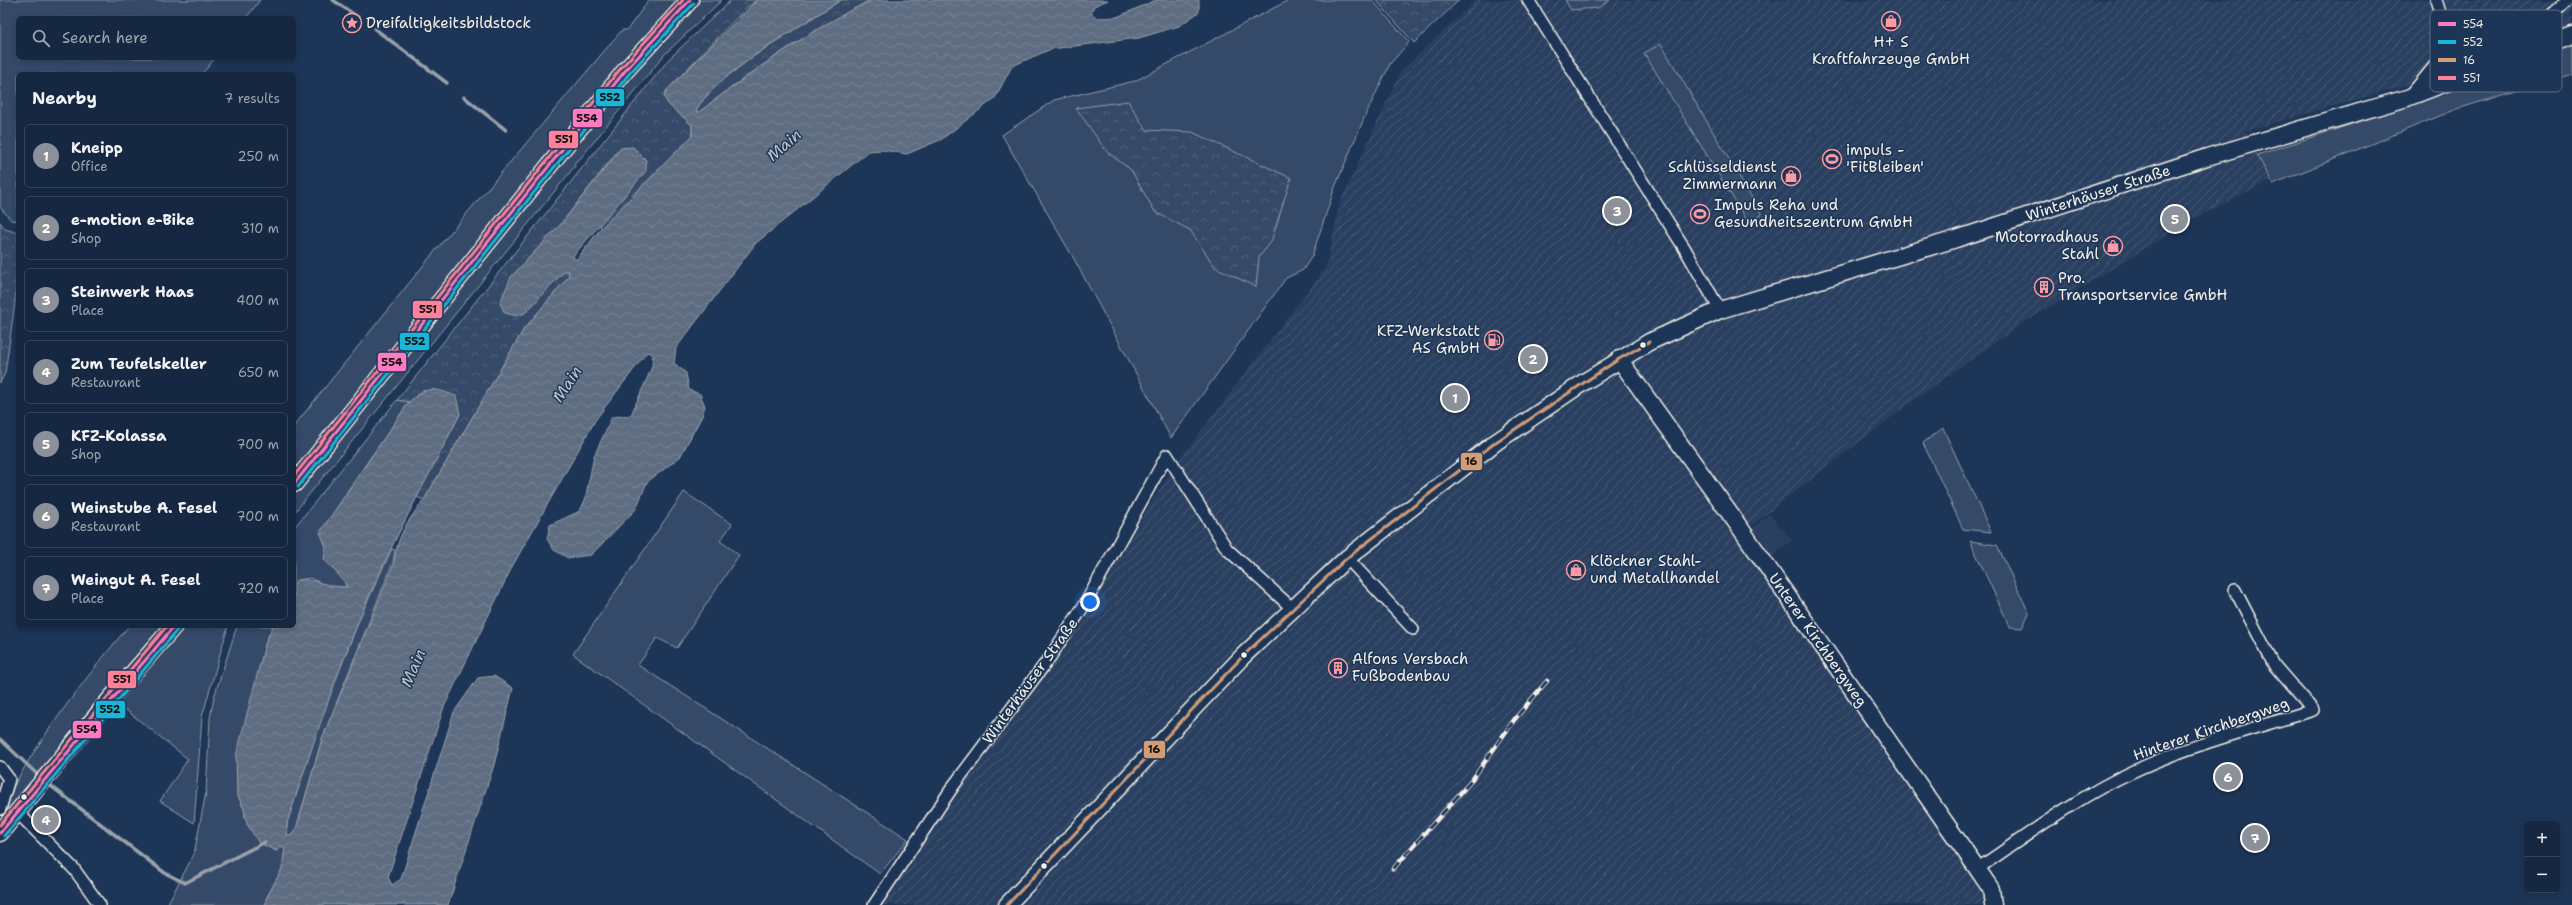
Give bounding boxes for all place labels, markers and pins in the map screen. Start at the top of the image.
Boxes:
shop icon: H+ S Kraftfahrzeuge GmbH [1880,10,1902,32]
place icon: Dreifaltigkeitsbildstock [341,12,363,34]
place label: Dreifaltigkeitsbildstock [366,13,531,33]
place label: H+ S Kraftfahrzeuge GmbH [1812,32,1970,69]
place label: impuls - 'FitBleiben' [1846,140,1924,177]
sports icon: impuls - 'FitBleiben' [1821,148,1843,170]
place label: Schlüsseldienst Zimmermann [1668,157,1777,194]
shop icon: Schlüsseldienst Zimmermann [1780,165,1802,187]
place label: Impuls Reha und Gesundheitszentrum GmbH [1714,195,1913,232]
pin: 3 [1604,196,1630,226]
sports icon: Impuls Reha und Gesundheitszentrum GmbH [1689,203,1711,225]
pin: 5 [2162,204,2188,234]
place label: Motorradhaus Stahl [1995,227,2099,264]
shop icon: Motorradhaus Stahl [2102,235,2124,257]
place label: Pro. Transportservice GmbH [2058,268,2228,305]
building icon: Pro. Transportservice GmbH [2033,276,2055,298]
place label: KFZ-Werkstatt AS GmbH [1377,321,1480,358]
fuel station icon: KFZ-Werkstatt AS GmbH [1483,329,1505,351]
unlabelled marker [1638,340,1648,350]
pin: 2 [1520,344,1546,374]
pin: 1 [1442,383,1468,413]
place label: Klöckner Stahl- und Metallhandel [1590,551,1720,588]
shop icon: Klöckner Stahl- und Metallhandel [1565,559,1587,581]
place label: Alfons Versbach Fußbodenbau [1352,649,1468,686]
unlabelled marker [1239,650,1249,660]
building icon: Alfons Versbach Fußbodenbau [1327,657,1349,679]
pin: 6 [2215,762,2241,792]
unlabelled marker [19,792,29,802]
pin: 4 [33,805,59,835]
pin: 7 [2242,823,2268,853]
unlabelled marker [1039,861,1049,871]

